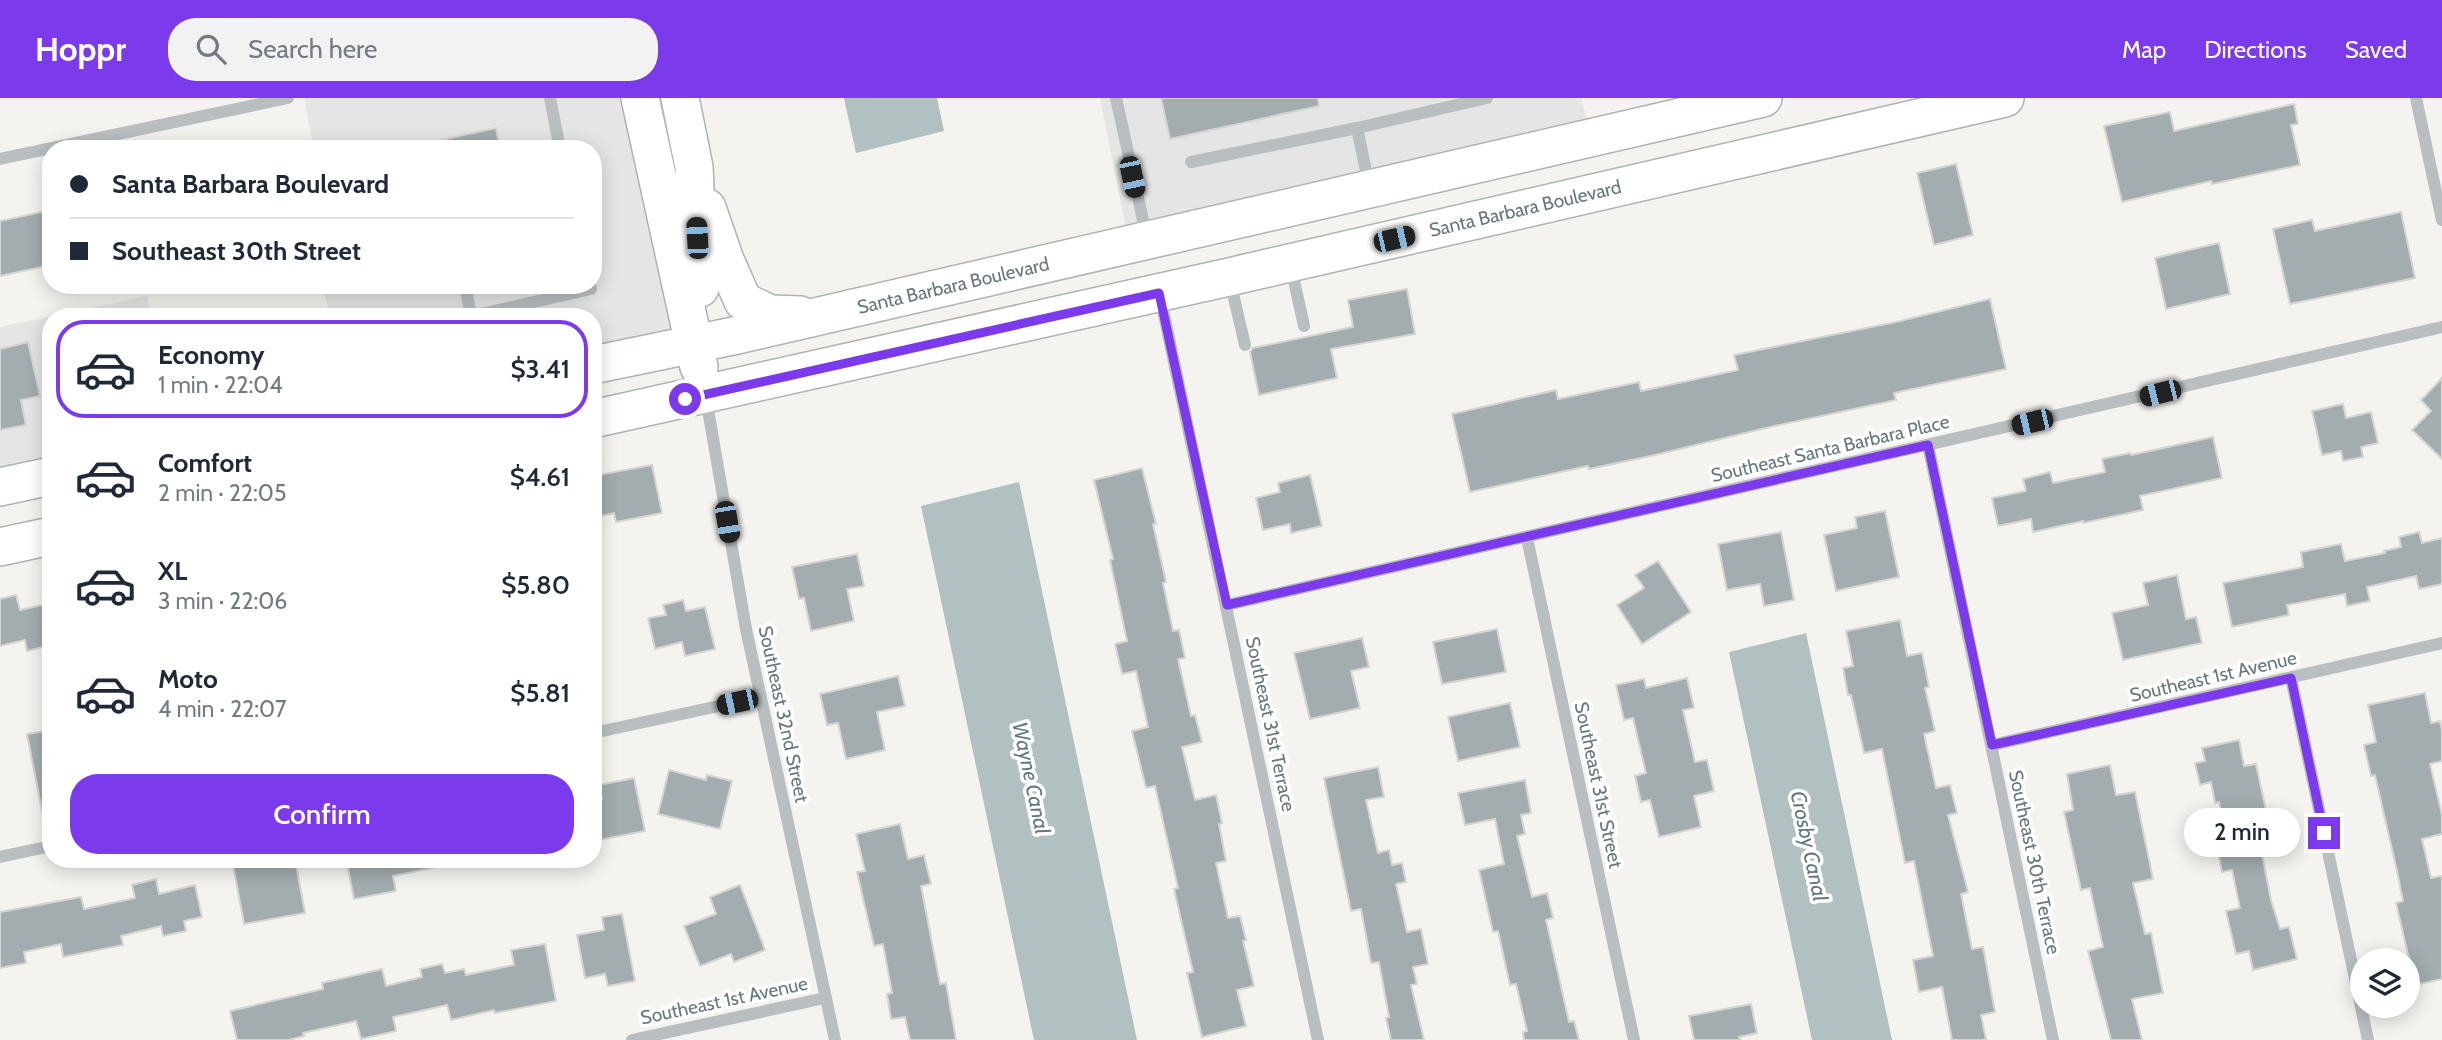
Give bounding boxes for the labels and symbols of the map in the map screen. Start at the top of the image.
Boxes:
car [1118,154,1147,200]
street label: Santa Barbara Boulevard [1427,175,1623,242]
car [686,216,709,260]
car [1372,224,1417,254]
street label: Santa Barbara Boulevard [855,252,1051,319]
car [2138,378,2183,408]
route start [669,383,701,415]
car [2010,407,2055,437]
street label: Southeast Santa Barbara Place [1709,410,1952,487]
car [714,499,741,545]
street label: Southeast 32nd Street [754,624,814,805]
street label: Southeast 31st Terrace [1241,635,1300,814]
street label: Southeast 1st Avenue [2127,646,2299,707]
car [715,687,760,717]
street label: Southeast 31st Street [1570,700,1627,871]
water label: Wayne Canal [1007,720,1056,836]
street label: Southeast 30th Terrace [2004,768,2065,957]
water label: Crosby Canal [1786,789,1833,903]
callout: 2 min [2184,808,2300,858]
route end [2308,817,2340,849]
street label: Southeast 1st Avenue [638,971,810,1029]

